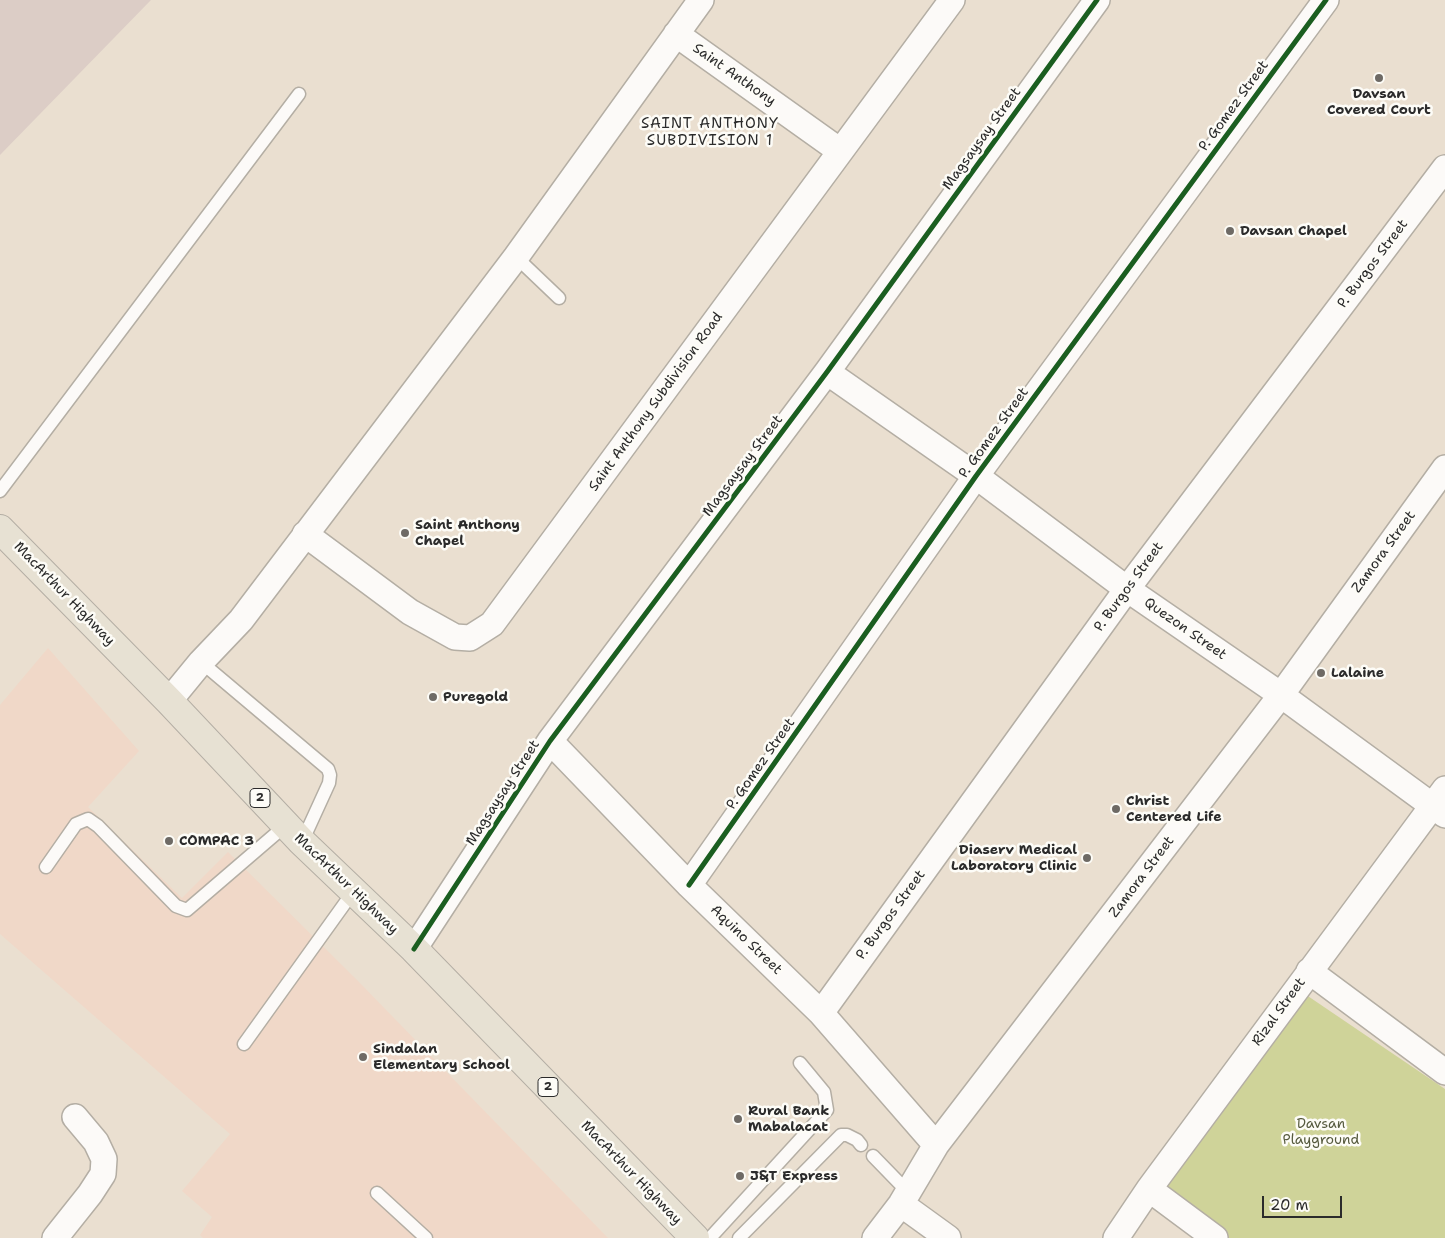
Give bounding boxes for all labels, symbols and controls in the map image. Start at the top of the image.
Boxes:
street label: Saint Anthony [689,40,779,110]
street label: P. Gomez Street [1195,57,1273,155]
marker: Davsan Covered Court [1373,72,1385,84]
street label: Magsaysay Street [939,84,1025,194]
place label: Davsan Covered Court [1327,86,1431,118]
district label: SAINT ANTHONY SUBDIVISION 1 [639,115,781,150]
street label: P. Burgos Street [1334,216,1412,312]
place label: Davsan Chapel [1240,223,1347,239]
marker: Davsan Chapel [1224,225,1236,237]
street label: Saint Anthony Subdivision Road [585,309,727,495]
street label: P. Gomez Street [955,384,1033,482]
street label: Magsaysay Street [699,412,787,520]
street label: Zamora Street [1349,508,1419,596]
place label: Saint Anthony Chapel [415,517,520,550]
marker: Saint Anthony Chapel [399,527,411,539]
street label: MacArthur Highway [10,539,118,649]
street label: P. Burgos Street [1091,539,1167,635]
street label: Quezon Street [1141,594,1229,664]
place label: Lalaine [1331,665,1384,681]
marker: Lalaine [1315,667,1327,679]
place label: Puregold [443,689,508,705]
marker: Puregold [427,691,439,703]
street label: P. Gomez Street [723,715,799,813]
street label: Magsaysay Street [463,737,543,849]
road number: 2 [250,788,270,808]
place label: Christ Centered Life [1126,793,1222,826]
marker: Christ Centered Life [1110,803,1122,815]
street label: MacArthur Highway [291,830,401,938]
place label: COMPAC 3 [179,833,254,849]
street label: Zamora Street [1106,833,1178,921]
marker: COMPAC 3 [163,835,175,847]
place label: Diaserv Medical Laboratory Clinic [951,842,1077,874]
marker: Diaserv Medical Laboratory Clinic [1081,852,1093,864]
street label: P. Burgos Street [853,867,929,963]
street label: Aquino Street [707,902,785,978]
street label: Rizal Street [1249,975,1309,1049]
place label: Sindalan Elementary School [373,1041,510,1074]
marker: Sindalan Elementary School [357,1051,369,1063]
road number: 2 [538,1078,558,1096]
place label: Rural Bank Mabalacat [748,1103,829,1136]
marker: Rural Bank Mabalacat [732,1113,744,1125]
park label: Davsan Playground [1283,1116,1359,1148]
street label: MacArthur Highway [577,1118,685,1228]
place label: J&T Express [750,1168,838,1184]
marker: J&T Express [734,1170,746,1182]
scale bar [1265,1186,1345,1218]
text: 20 m [1270,1195,1309,1215]

